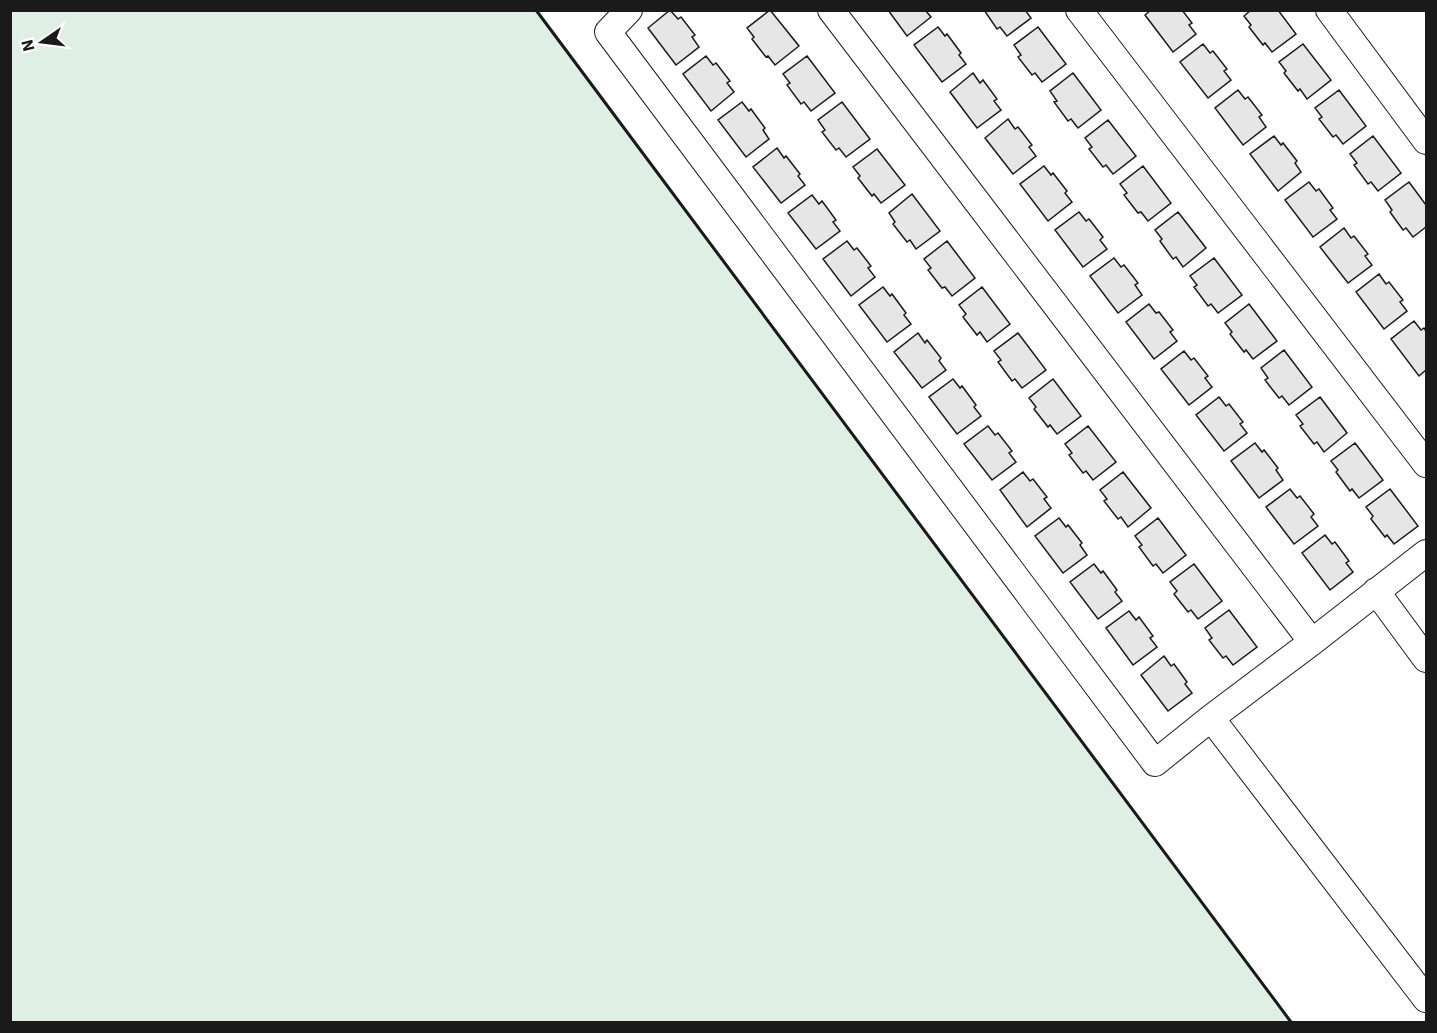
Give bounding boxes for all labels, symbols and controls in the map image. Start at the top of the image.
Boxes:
north arrow [12,12,72,72]
text: N [16,38,39,54]

